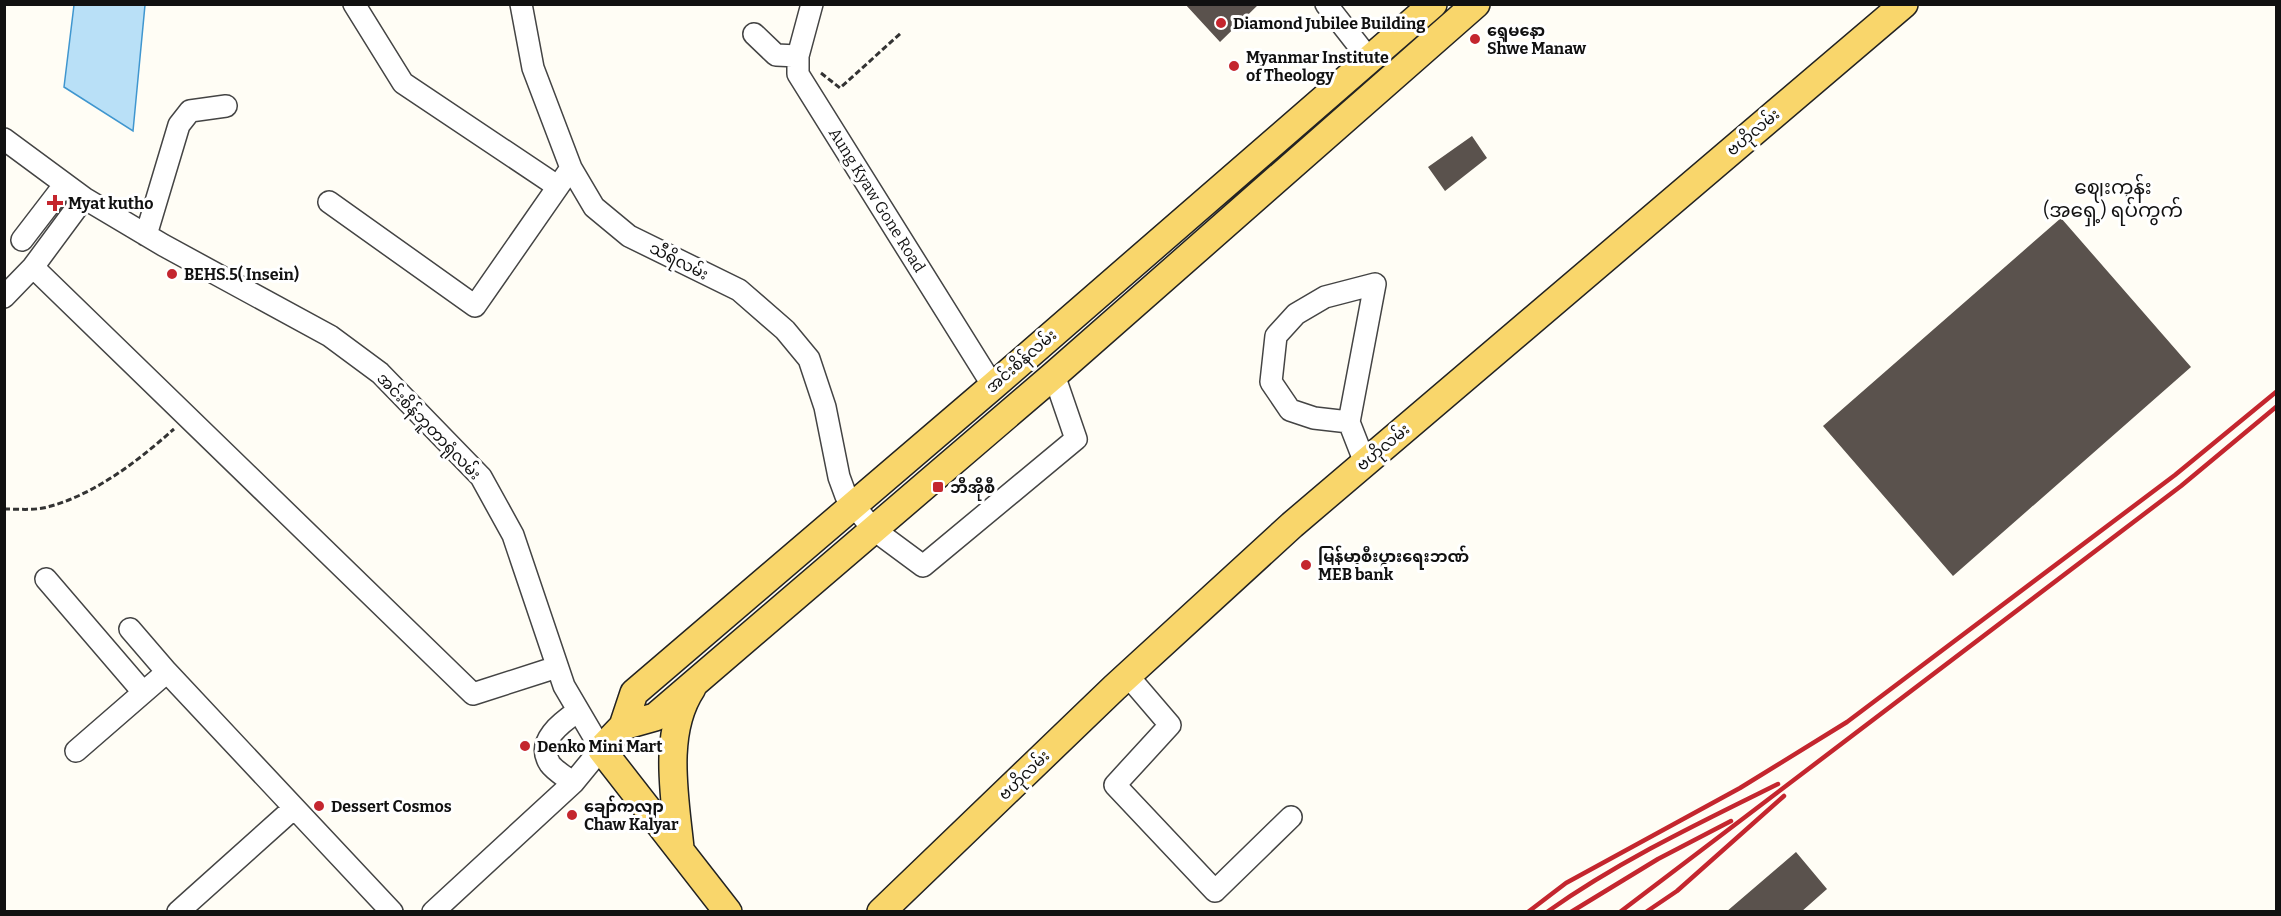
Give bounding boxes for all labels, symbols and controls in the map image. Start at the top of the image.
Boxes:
place label: Diamond Jubilee Building [1233,14,1425,33]
marker: Diamond Jubilee Building [1214,16,1228,30]
place label: ရွှေမနော Shwe Manaw [1487,21,1587,58]
marker: ရွှေမနော Shwe Manaw [1468,32,1482,46]
place label: Myanmar Institute of Theology [1246,48,1389,85]
marker: Myanmar Institute of Theology [1227,59,1241,73]
street label: ဗဟိုလမ်း [1721,103,1787,163]
street label: Aung Kyaw Gone Road [825,124,930,276]
district label: ဈေးကုန်း (အရှေ့) ရပ်ကွက် [2043,173,2183,227]
marker: Myat kutho [46,194,64,212]
place label: Myat kutho [68,194,153,213]
street label: သီရိလမ်း [645,236,712,287]
place label: BEHS.5( Insein) [184,265,299,284]
marker: BEHS.5( Insein) [165,267,179,281]
street label: အင်းစိန်လမ်း [981,324,1063,400]
street label: အင်းစိန်ဘူတာရုံလမ်း [369,367,486,487]
street label: ဗဟိုလမ်း [1351,418,1417,478]
place label: ဘီအိုစီ [950,476,995,501]
marker: ဘီအိုစီ [931,480,945,494]
place label: မြန်မာ့စီးပွားရေးဘဏ် MEB bank [1318,545,1469,584]
marker: မြန်မာ့စီးပွားရေးဘဏ် MEB bank [1299,558,1313,572]
place label: Denko Mini Mart [537,737,663,756]
marker: Denko Mini Mart [518,739,532,753]
street label: ဗဟိုလမ်း [993,745,1057,807]
place label: ချော်ကလျာ Chaw Kalyar [584,795,679,834]
place label: Dessert Cosmos [331,797,452,816]
marker: Dessert Cosmos [312,799,326,813]
marker: ချော်ကလျာ Chaw Kalyar [565,808,579,822]

